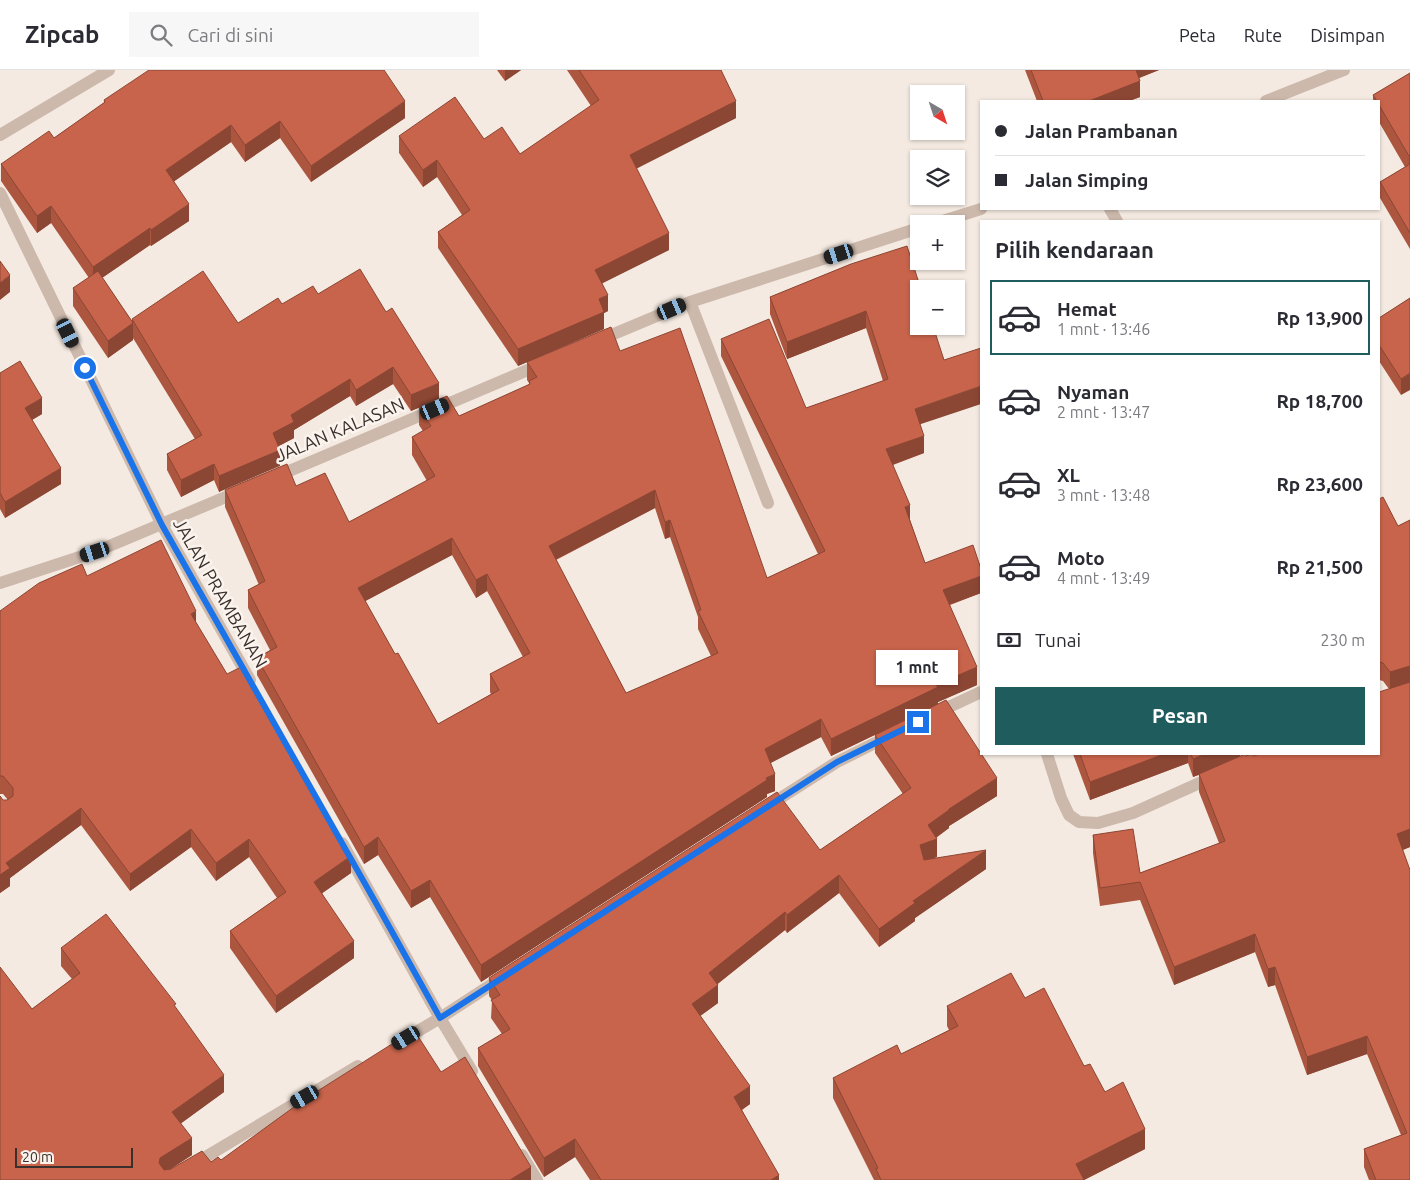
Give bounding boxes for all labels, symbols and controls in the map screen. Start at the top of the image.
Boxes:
search box [129,12,479,57]
text: Zipcab [25,21,99,48]
icon: search [147,21,175,49]
text: Cari di sini [187,24,273,46]
text: Peta [1179,25,1216,45]
text: Rute [1244,25,1282,45]
text: Disimpan [1310,25,1385,45]
north arrow [910,85,965,140]
map controls [910,85,965,335]
text: Jalan Prambanan [1025,120,1178,142]
button: layers [910,150,965,205]
text: Jalan Simping [1025,169,1149,191]
button: + [910,215,965,270]
text: Pilih kendaraan [995,237,1154,262]
car [822,242,855,266]
button: − [910,280,965,335]
icon: car [997,295,1042,340]
car [655,296,688,322]
text: Hemat [1057,298,1117,320]
text: Rp 13,900 [1276,307,1363,329]
car [54,316,81,350]
text: 1 mnt · 13:46 [1057,320,1150,338]
route start [74,357,96,379]
icon: car [997,378,1042,423]
text: Nyaman [1057,381,1129,403]
text: Rp 18,700 [1276,390,1363,412]
street label: JALAN KALASAN [272,393,407,465]
car [418,396,451,422]
text: 2 mnt · 13:47 [1057,403,1150,421]
icon: car [997,461,1042,506]
text: XL [1057,464,1080,486]
text: Rp 23,600 [1276,473,1363,495]
text: 3 mnt · 13:48 [1057,486,1150,504]
street label: JALAN PRAMBANAN [170,514,272,671]
car [78,540,111,564]
icon: car [997,544,1042,589]
text: Moto [1057,547,1105,569]
text: Rp 21,500 [1276,556,1363,578]
text: 4 mnt · 13:49 [1057,569,1150,587]
icon: cash [995,626,1023,654]
text: Tunai [1035,629,1081,651]
text: 230 m [1320,631,1365,649]
callout: 1 mnt [877,650,959,684]
text: 1 mnt [896,658,938,676]
button: Pesan [995,687,1365,745]
route end [907,711,929,733]
car [389,1024,422,1052]
car [288,1083,321,1111]
scale bar [15,1145,132,1168]
text: 20 m [22,1149,53,1165]

